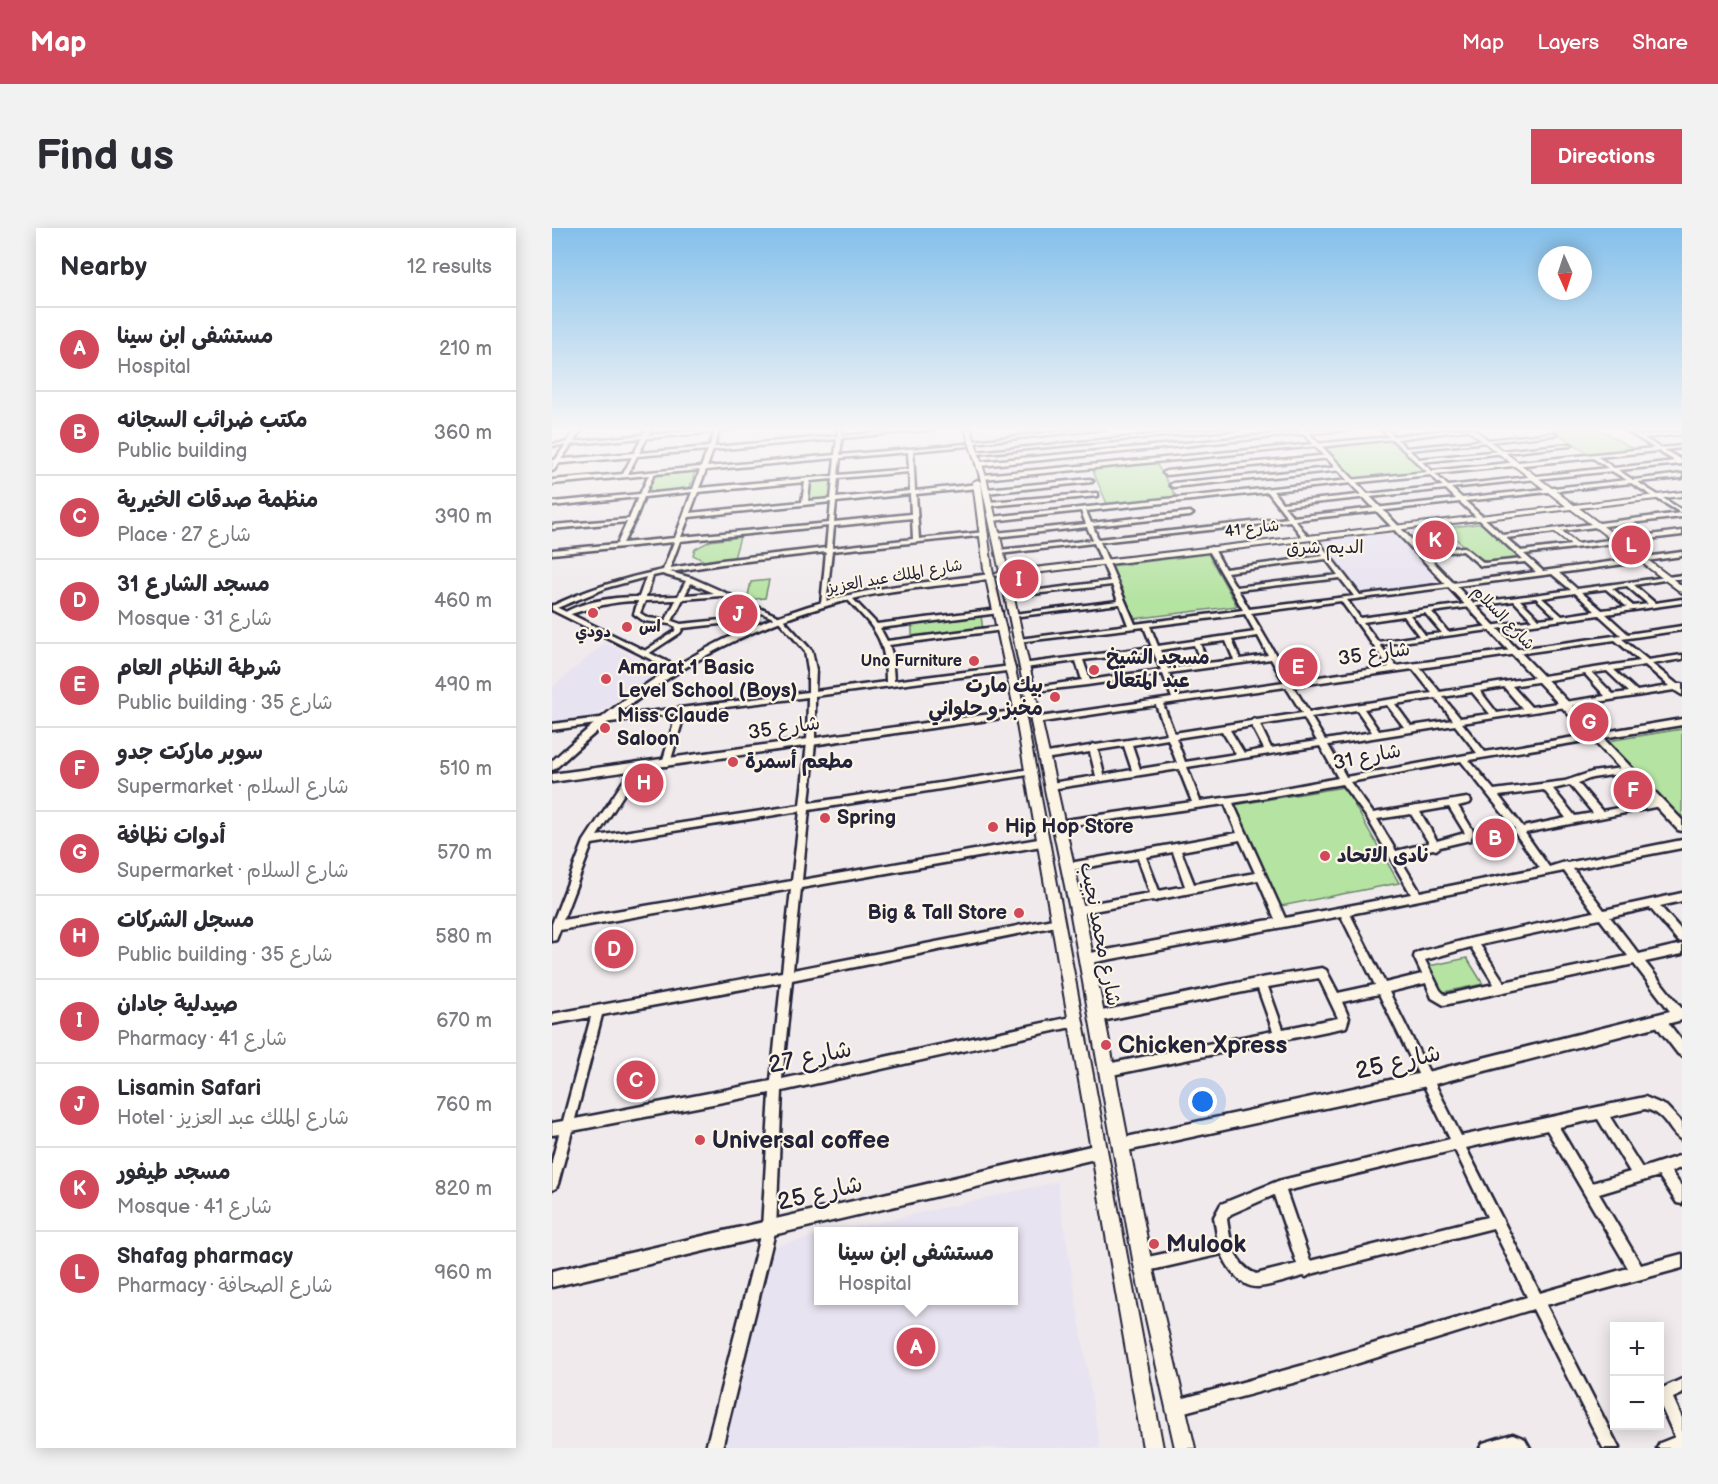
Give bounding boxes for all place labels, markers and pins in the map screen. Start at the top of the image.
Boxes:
pin: K [1416,518,1454,562]
pin: L [1612,522,1650,568]
pin: I [1000,556,1038,602]
pin: J [718,592,758,636]
marker: دودي [586,606,600,620]
place label: اس [639,618,661,637]
marker: اس [620,620,634,634]
place label: دودي [575,623,611,644]
pin: E [1278,644,1318,690]
place label: مسجد الشيخ عبد المتعال [1106,646,1210,693]
place label: Uno Furniture [861,652,962,671]
marker: Uno Furniture [967,654,981,668]
place label: Amarat 1 Basic Level School (Boys) [617,656,798,703]
marker: مسجد الشيخ عبد المتعال [1087,663,1101,677]
marker: Amarat 1 Basic Level School (Boys) [599,672,613,686]
place label: بيك مارت مخبز و حلواني [928,674,1043,726]
marker: بيك مارت مخبز و حلواني [1048,690,1062,704]
pin: G [1570,700,1608,744]
place label: Miss Claude Saloon [617,704,729,751]
marker: Miss Claude Saloon [598,721,612,735]
place label: مطعم أسمرة [745,749,853,776]
marker: مطعم أسمرة [726,755,740,769]
pin: H [624,760,664,806]
pin: F [1614,768,1652,812]
place label: Spring [837,806,896,830]
marker: Spring [818,811,832,825]
place label: Hip Hop Store [1005,815,1134,839]
pin: B [1476,816,1514,860]
marker: Hip Hop Store [986,820,1000,834]
place label: نادى الاتحاد [1337,844,1430,868]
marker: نادى الاتحاد [1318,849,1332,863]
place label: Big & Tall Store [868,901,1007,925]
marker: Big & Tall Store [1012,906,1026,920]
pin: D [594,926,634,972]
place label: Chicken Xpress [1118,1031,1288,1060]
marker: Chicken Xpress [1099,1038,1113,1052]
pin: C [616,1058,656,1102]
place label: Universal coffee [712,1126,890,1155]
marker: Universal coffee [693,1133,707,1147]
place label: Mulook [1166,1230,1247,1259]
marker: Mulook [1147,1237,1161,1251]
pin: A [896,1324,936,1370]

